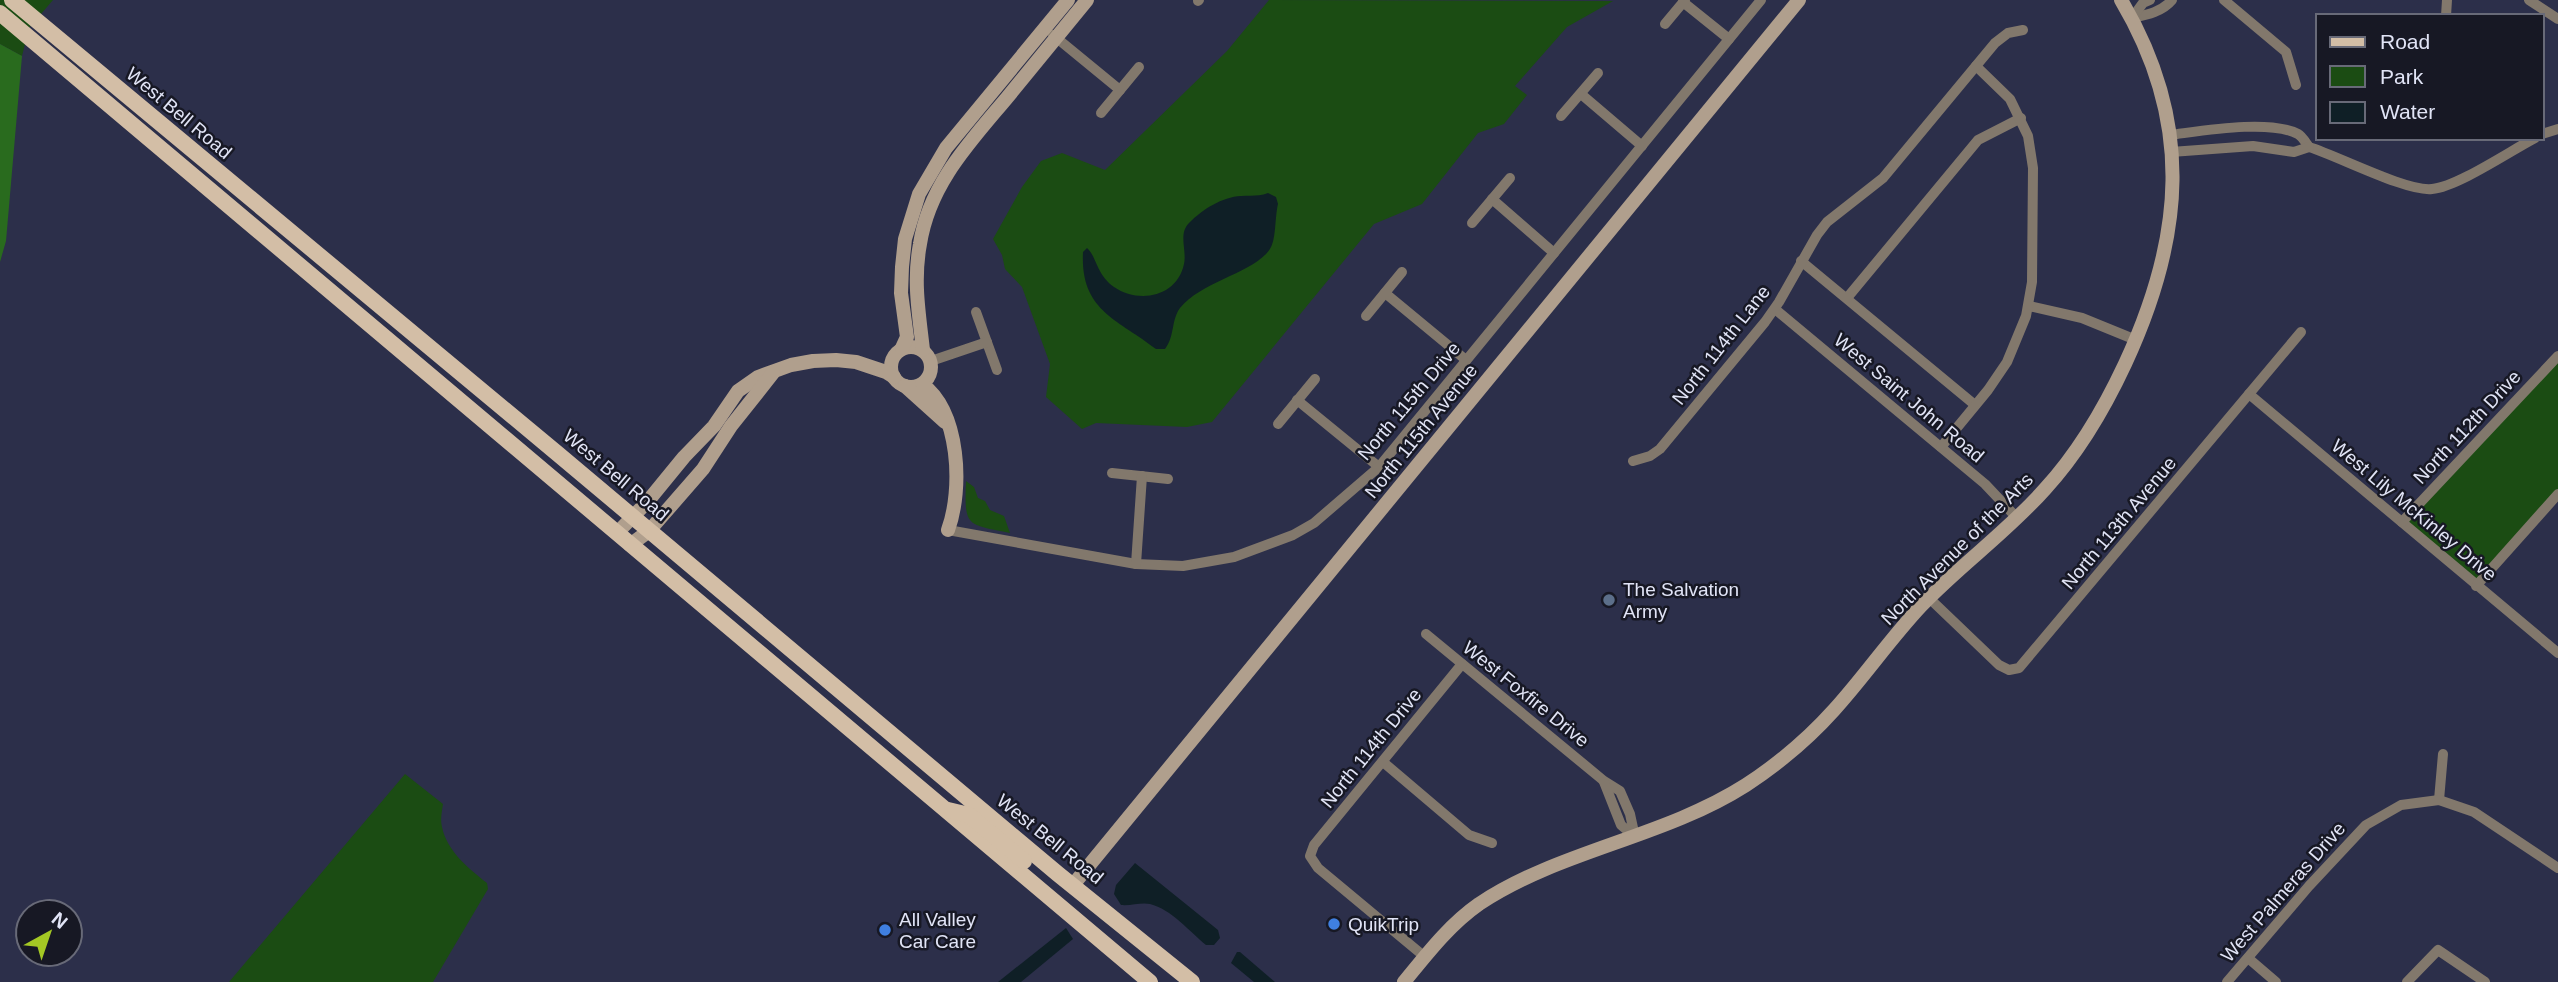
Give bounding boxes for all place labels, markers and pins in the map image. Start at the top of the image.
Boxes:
place label: The Salvation Army [1623,579,1739,622]
marker: The Salvation Army [1601,592,1617,608]
place label: All Valley Car Care [899,909,976,952]
place label: QuikTrip [1348,914,1419,935]
marker: QuikTrip [1326,916,1342,932]
marker: All Valley Car Care [877,922,893,938]

